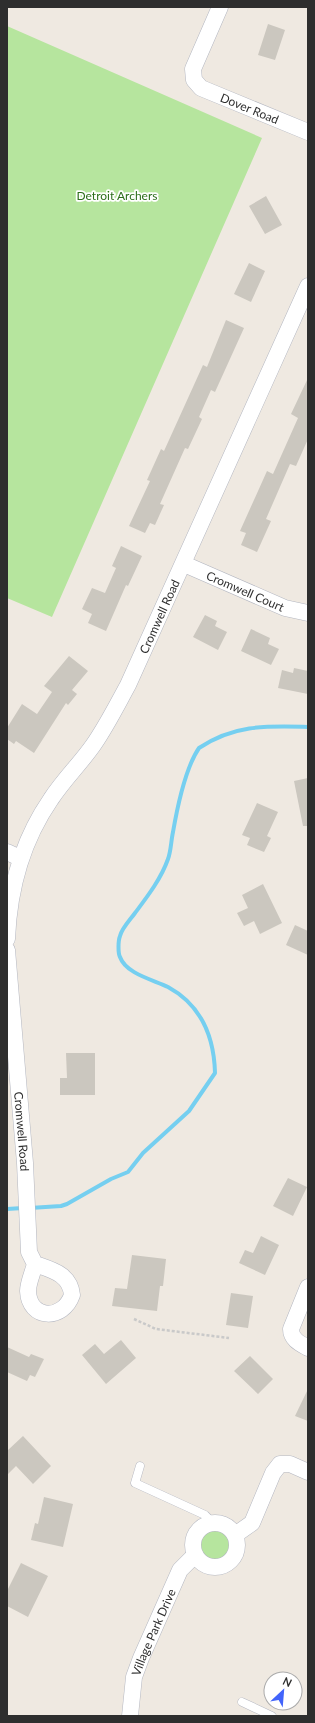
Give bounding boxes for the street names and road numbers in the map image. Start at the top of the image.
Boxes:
street label: Dover Road [218,89,281,127]
street label: Cromwell Court [204,567,287,615]
street label: Cromwell Road [136,577,182,656]
street label: Cromwell Road [11,1091,33,1172]
street label: Village Park Drive [128,1586,178,1678]

